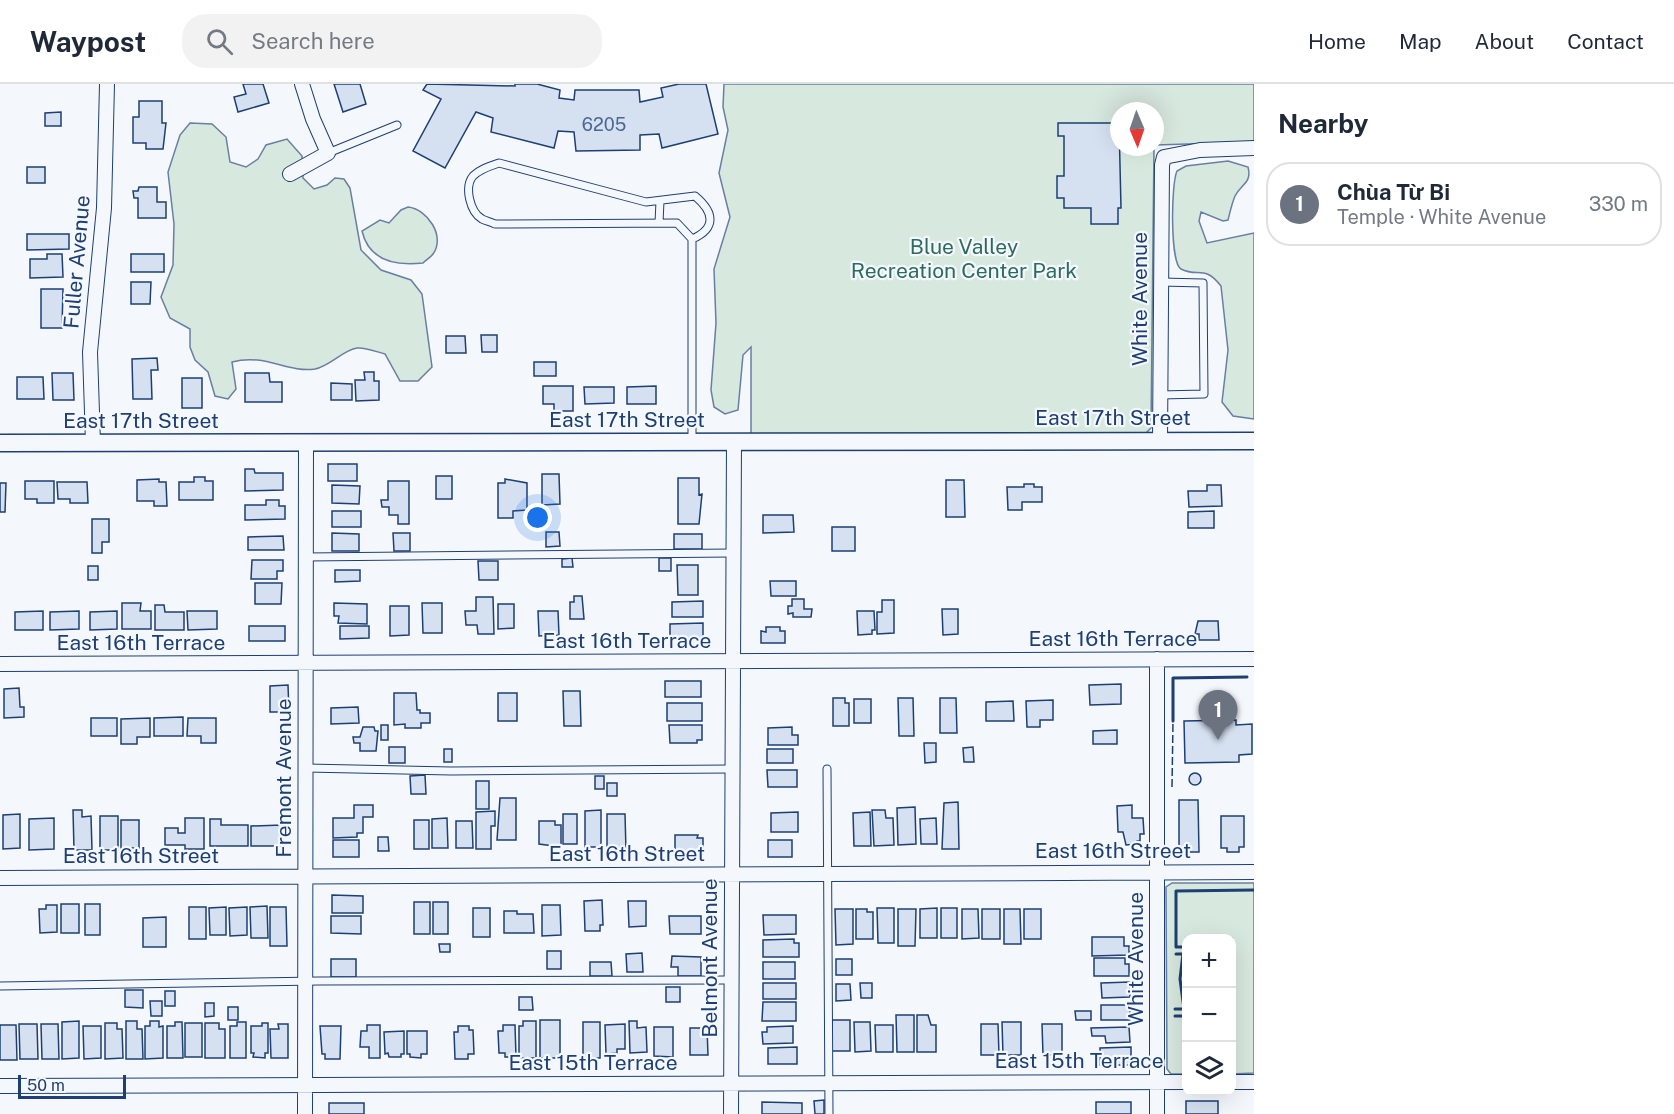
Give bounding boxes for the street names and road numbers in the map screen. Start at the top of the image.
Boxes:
street label: Fuller Avenue [58,194,95,330]
street label: White Avenue [1127,232,1152,366]
street label: East 17th Street [1035,405,1191,430]
street label: East 17th Street [549,407,705,432]
street label: East 17th Street [63,408,219,433]
street label: East 16th Terrace [1029,626,1197,651]
street label: East 16th Terrace [543,628,711,653]
street label: East 16th Terrace [57,630,225,655]
street label: Fremont Avenue [271,698,296,858]
street label: East 16th Street [1035,838,1191,863]
street label: East 16th Street [549,841,705,866]
street label: East 16th Street [63,843,219,868]
street label: Belmont Avenue [697,878,722,1038]
street label: White Avenue [1123,892,1148,1026]
street label: East 15th Terrace [994,1048,1164,1073]
street label: East 15th Terrace [508,1050,678,1075]

